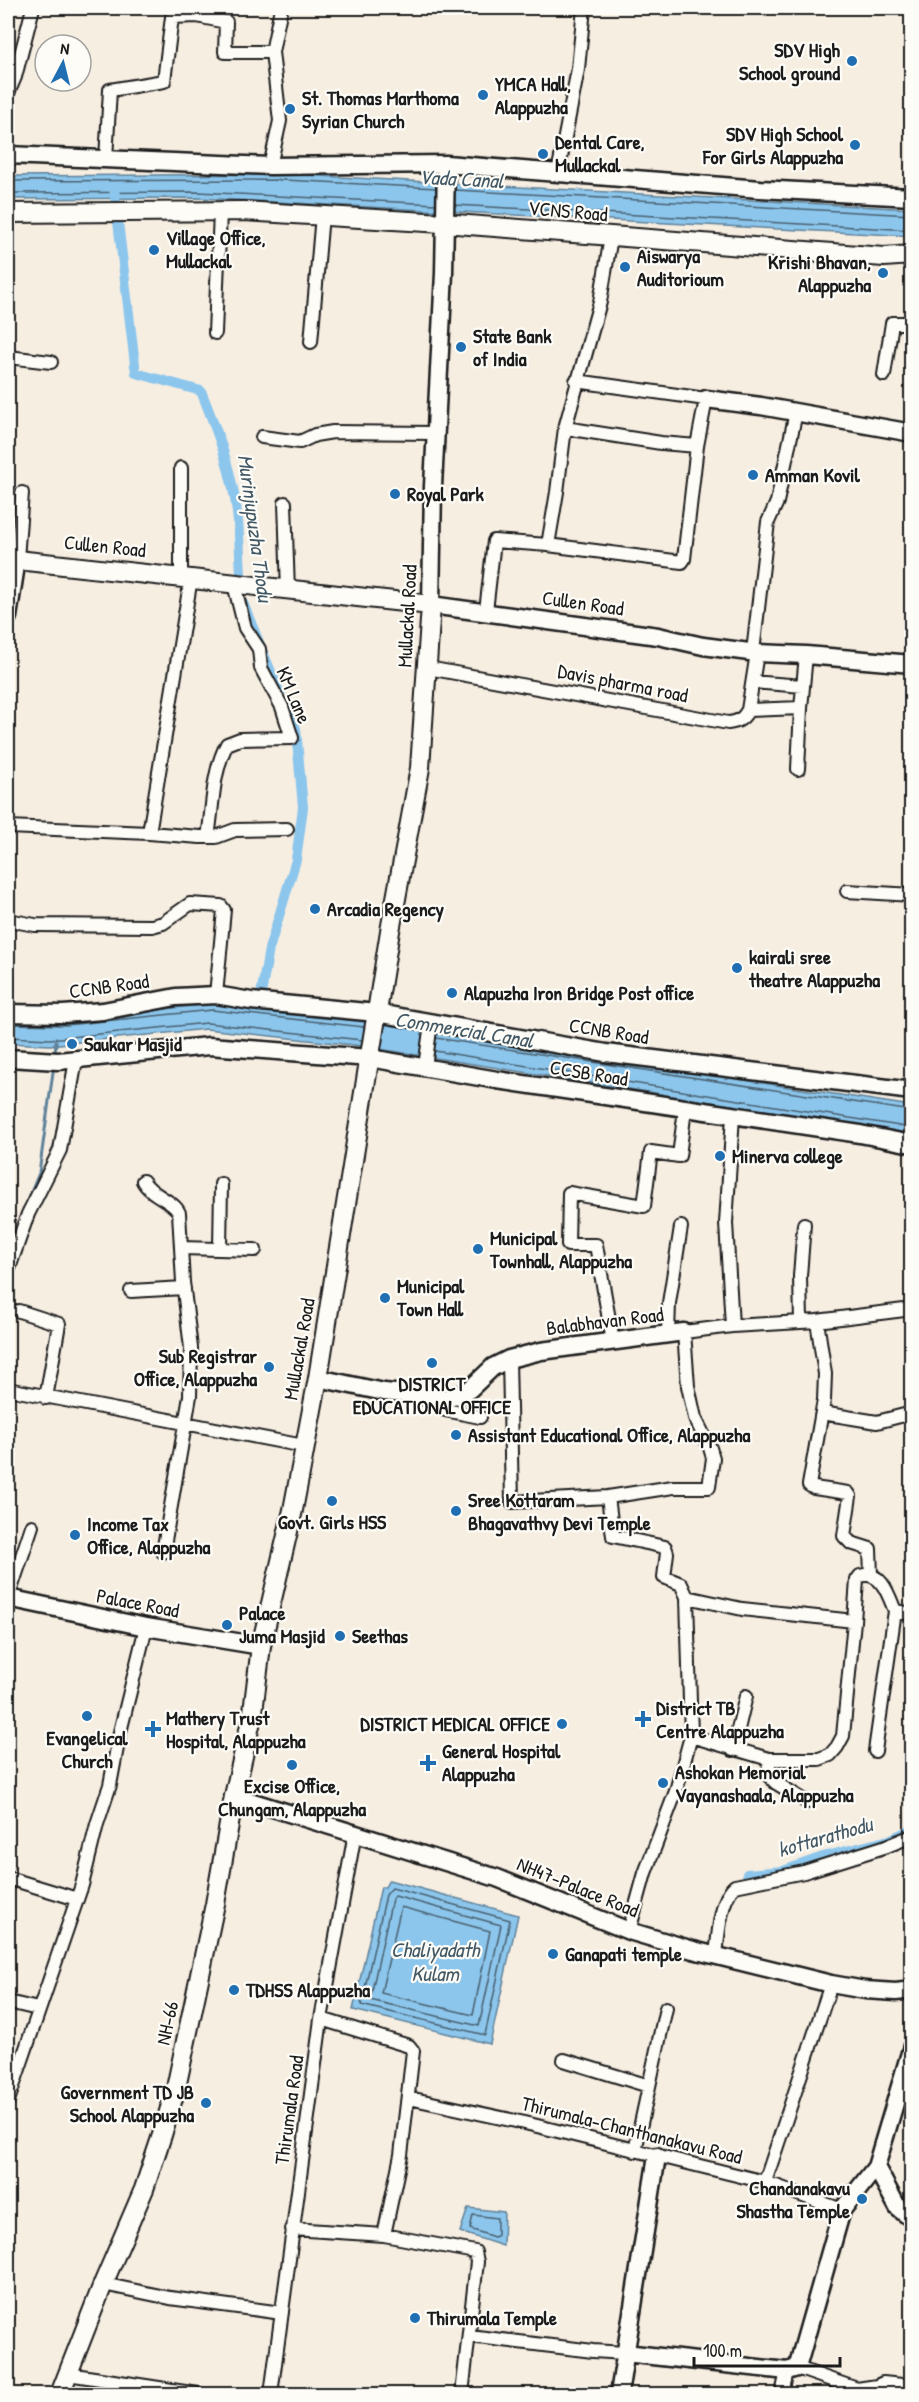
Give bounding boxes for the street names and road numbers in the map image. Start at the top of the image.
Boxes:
street label: VCNS Road [527,194,609,227]
street label: Cullen Road [63,528,147,563]
street label: Mullackal Road [390,564,423,668]
street label: Cullen Road [541,583,626,622]
street label: Davis pharma road [556,657,691,708]
street label: KM Lane [270,662,318,727]
street label: CCNB Road [67,967,151,1004]
street label: CCNB Road [567,1011,651,1050]
street label: CCSB Road [548,1053,630,1092]
street label: Mullackal Road [276,1296,321,1402]
street label: Balabhavan Road [545,1300,665,1341]
street label: Palace Road [94,1581,182,1624]
street label: NH47-Palace Road [513,1850,643,1923]
street label: NH-66 [149,1999,184,2047]
street label: Thirumala Road [267,2053,310,2166]
street label: Thirumala-Chanthanakavu Road [519,2089,745,2170]

